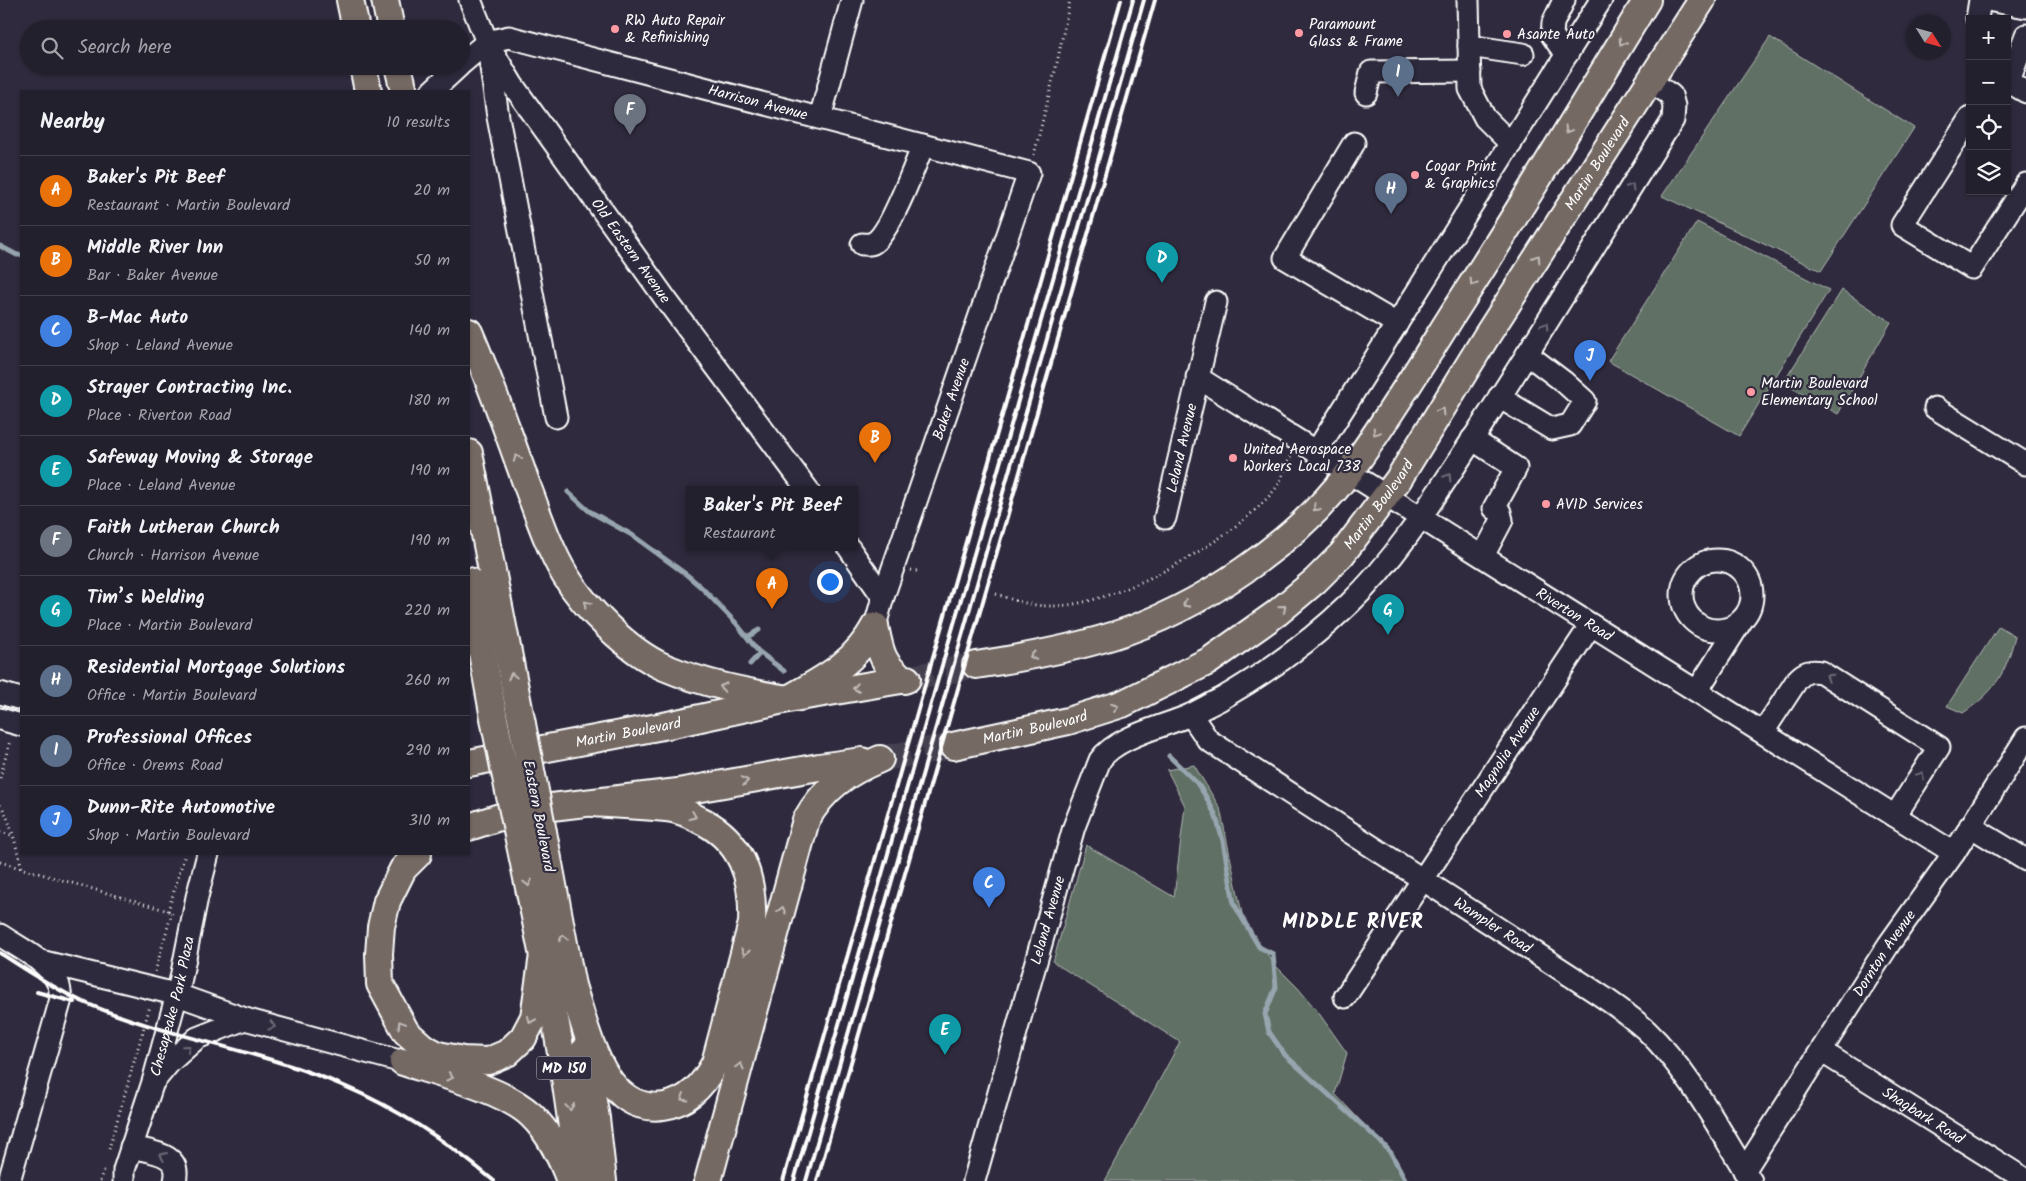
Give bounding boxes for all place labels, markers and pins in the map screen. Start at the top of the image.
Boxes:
place label: RW Auto Repair & Refinishing [625,9,726,50]
place label: Paramount Glass & Frame [1309,13,1403,54]
marker: RW Auto Repair & Refinishing [609,23,621,35]
place label: Asante Auto [1517,23,1595,47]
marker: Paramount Glass & Frame [1293,27,1305,39]
marker: Asante Auto [1501,28,1513,40]
pin: I [1382,56,1414,97]
pin: F [614,94,646,135]
place label: Cogar Print & Graphics [1425,155,1497,196]
marker: Cogar Print & Graphics [1409,169,1421,181]
pin: H [1375,173,1407,214]
pin: D [1146,242,1178,283]
pin: J [1574,340,1606,381]
place label: Martin Boulevard Elementary School [1761,372,1878,413]
marker: Martin Boulevard Elementary School [1745,386,1757,398]
pin: B [859,422,891,463]
place label: United Aerospace Workers Local 738 [1243,438,1362,479]
marker: United Aerospace Workers Local 738 [1227,452,1239,464]
place label: AVID Services [1556,493,1643,517]
marker: AVID Services [1540,498,1552,510]
pin: A [756,568,788,609]
pin: G [1372,594,1404,635]
pin: C [973,867,1005,908]
pin: E [929,1014,961,1055]

